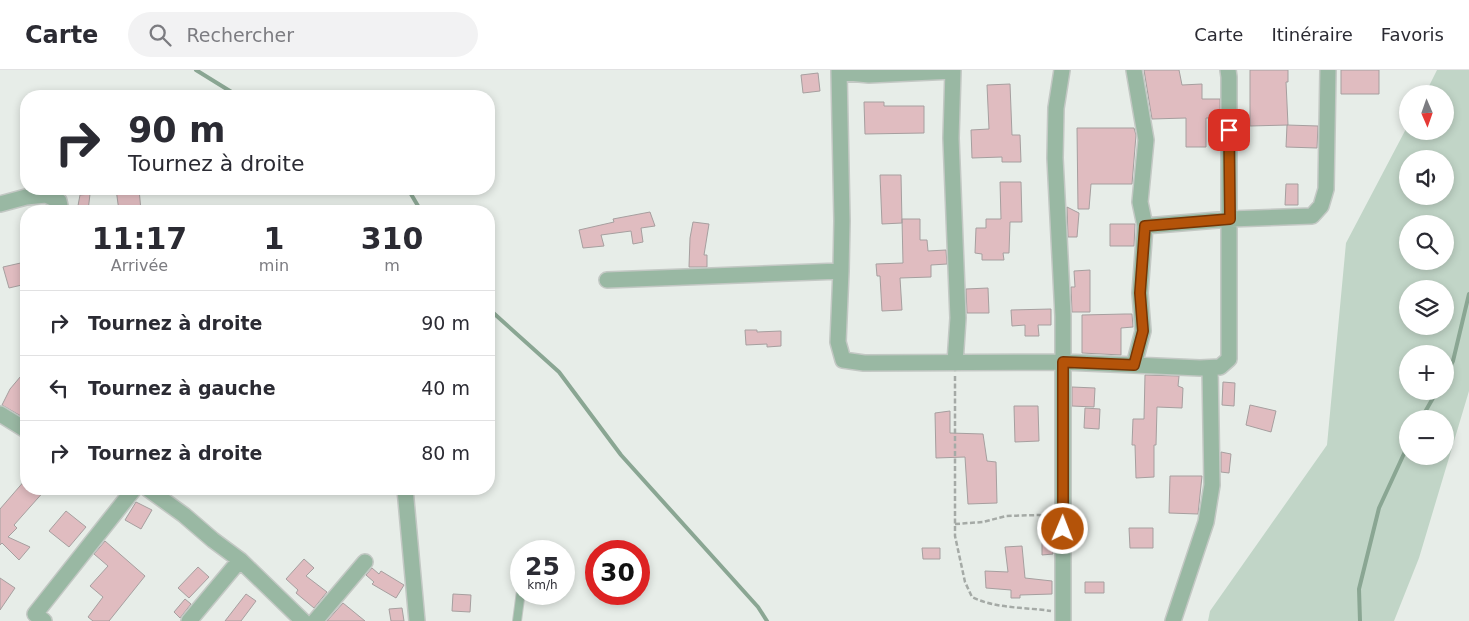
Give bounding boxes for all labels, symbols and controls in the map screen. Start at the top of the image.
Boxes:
search box [128,12,478,57]
text: Carte [25,21,98,49]
icon: search [146,21,174,49]
text: Rechercher [186,24,294,46]
text: Carte [1194,24,1243,45]
text: Itinéraire [1271,24,1353,45]
text: Favoris [1381,24,1444,45]
north arrow [1399,85,1454,140]
map controls [1399,85,1454,465]
pin [1208,109,1250,151]
icon: right [45,110,110,175]
text: 90 m [128,110,225,150]
icon: arrive [1215,116,1243,144]
button: sound [1399,150,1454,205]
text: Tournez à droite [128,151,305,176]
button: search [1399,215,1454,270]
text: 11:17 [92,221,187,256]
text: 1 [263,221,284,256]
text: 310 [361,221,423,256]
text: Arrivée [111,256,168,275]
text: min [259,256,289,275]
text: m [384,256,400,275]
button: layers [1399,280,1454,335]
icon: right [45,309,73,337]
text: Tournez à droite [88,312,262,334]
text: 90 m [421,312,470,334]
button: + [1399,345,1454,400]
icon: left [45,374,73,402]
text: Tournez à gauche [88,377,276,399]
text: 40 m [421,377,470,399]
button: − [1399,410,1454,465]
icon: right [45,439,73,467]
text: Tournez à droite [88,442,262,464]
text: 80 m [421,442,470,464]
position arrow [1036,502,1088,554]
speed limit sign: 30 [585,540,650,605]
text: 25 [525,552,560,581]
text: km/h [527,578,558,592]

